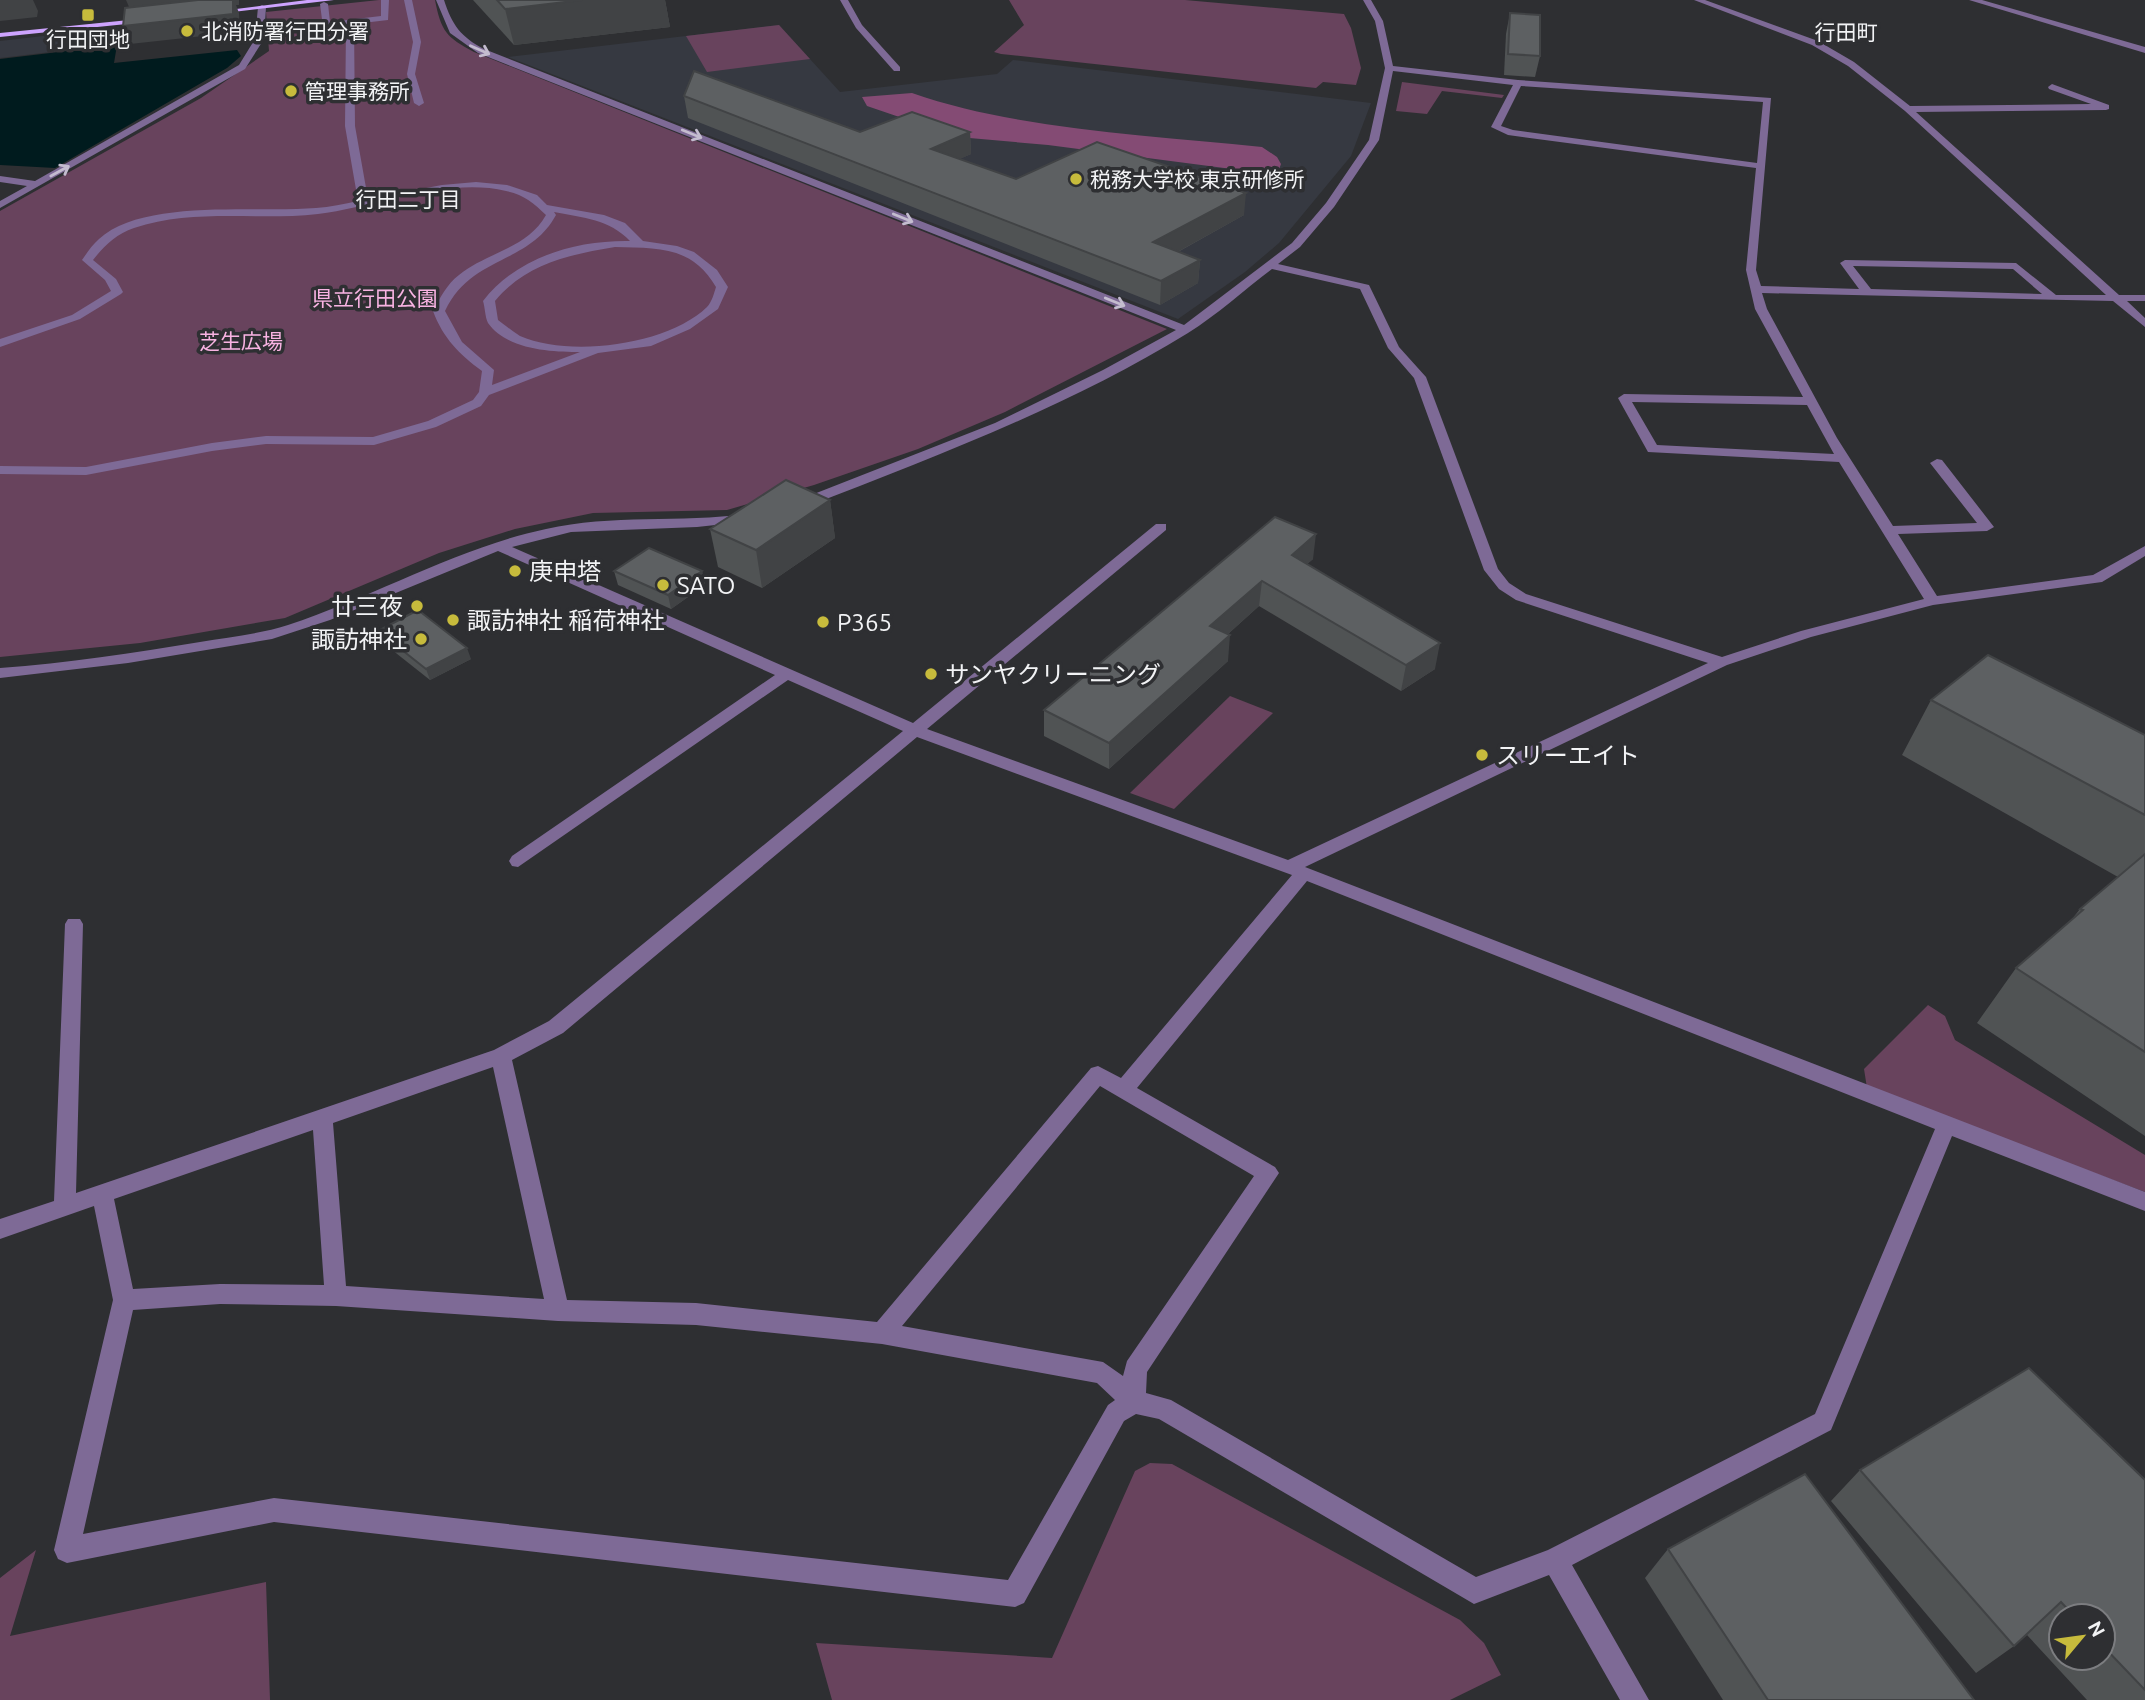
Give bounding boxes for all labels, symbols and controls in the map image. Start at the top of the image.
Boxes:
marker: 行田団地 [80,7,96,23]
place label: 北消防署行田分署 [201,19,369,43]
district label: 行田町 [1815,20,1878,44]
marker: 北消防署行田分署 [179,23,195,39]
place label: 行田団地 [46,27,130,51]
one-way arrow [469,44,491,57]
place label: 管理事務所 [305,79,410,103]
marker: 管理事務所 [283,83,299,99]
one-way arrow [680,128,702,141]
one-way arrow [49,164,69,178]
place label: 税務大学校 東京研修所 [1090,167,1305,191]
marker: 税務大学校 東京研修所 [1068,171,1084,187]
district label: 行田二丁目 [356,187,461,211]
one-way arrow [892,212,913,225]
park label: 県立行田公園 [312,286,438,310]
one-way arrow [1103,296,1125,309]
park label: 芝生広場 [199,329,283,353]
place label: 庚申塔 [529,558,601,585]
marker: 庚申塔 [507,563,523,579]
place label: SATO [677,572,735,599]
marker: SATO [655,577,671,593]
place label: 廿三夜 [331,593,403,620]
marker: 廿三夜 [409,598,425,614]
place label: 諏訪神社 稲荷神社 [467,607,665,634]
place label: P365 [837,609,892,636]
marker: 諏訪神社 稲荷神社 [445,612,461,628]
marker: P365 [815,614,831,630]
place label: 諏訪神社 [311,626,407,653]
marker: 諏訪神社 [413,631,429,647]
place label: サンヤクリーニング [945,661,1161,688]
marker: サンヤクリーニング [923,666,939,682]
place label: スリーエイト [1496,742,1640,769]
marker: スリーエイト [1474,747,1490,763]
north arrow [2047,1602,2117,1672]
text: N [2084,1617,2110,1640]

